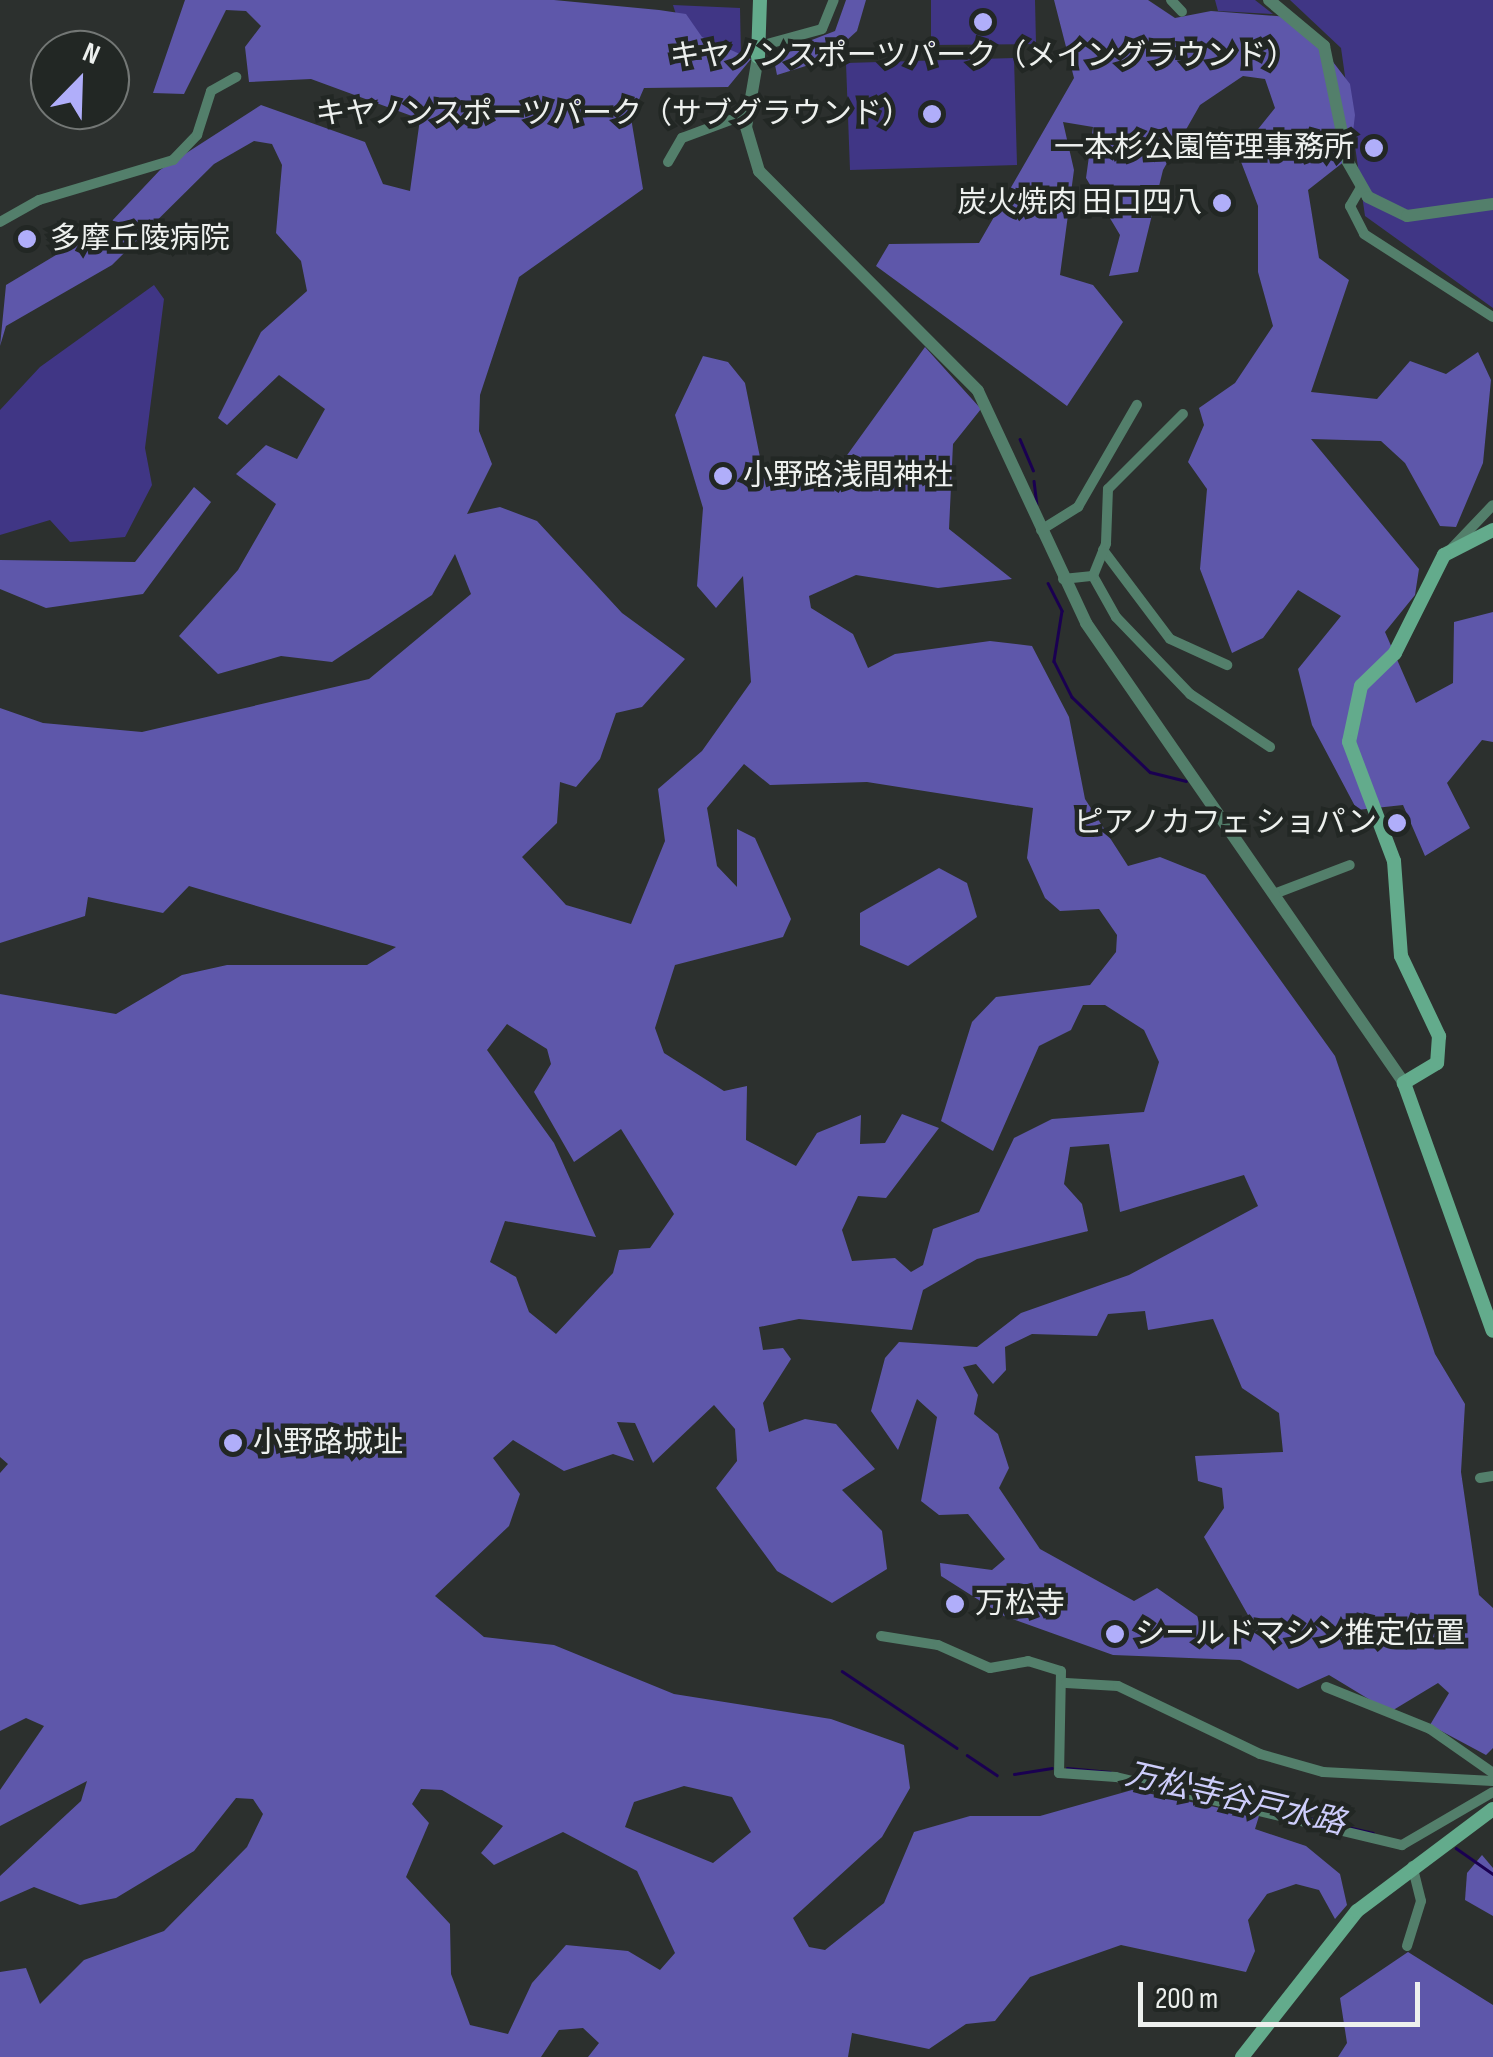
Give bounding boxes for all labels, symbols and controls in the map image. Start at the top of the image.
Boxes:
marker: キヤノンスポーツパーク（メイングラウンド） [972,11,994,33]
north arrow [30,30,130,130]
text: N [78,36,104,72]
place label: キヤノンスポーツパーク（メイングラウンド） [668,38,1298,74]
place label: キヤノンスポーツパーク（サブグラウンド） [312,96,912,132]
marker: キヤノンスポーツパーク（サブグラウンド） [921,103,943,125]
place label: 一本杉公園管理事務所 [1054,130,1354,166]
marker: 一本杉公園管理事務所 [1363,137,1385,159]
place label: 炭火焼肉 田口四八 [957,185,1202,221]
marker: 炭火焼肉 田口四八 [1211,192,1233,214]
place label: 多摩丘陵病院 [50,221,230,257]
marker: 多摩丘陵病院 [14,226,40,252]
place label: 小野路浅間神社 [743,458,953,494]
marker: 小野路浅間神社 [712,465,734,487]
place label: ピアノカフェ ショパン [1072,805,1377,841]
marker: ピアノカフェ ショパン [1386,812,1408,834]
place label: 小野路城址 [253,1425,403,1461]
marker: 小野路城址 [222,1432,244,1454]
place label: 万松寺 [975,1586,1065,1622]
marker: 万松寺 [944,1593,966,1615]
place label: シールドマシン推定位置 [1135,1616,1465,1652]
marker: シールドマシン推定位置 [1104,1623,1126,1645]
water label: 万松寺谷戸水路 [1122,1756,1348,1844]
scale bar [1143,1962,1426,2024]
text: 200 m [1155,1981,1218,2017]

